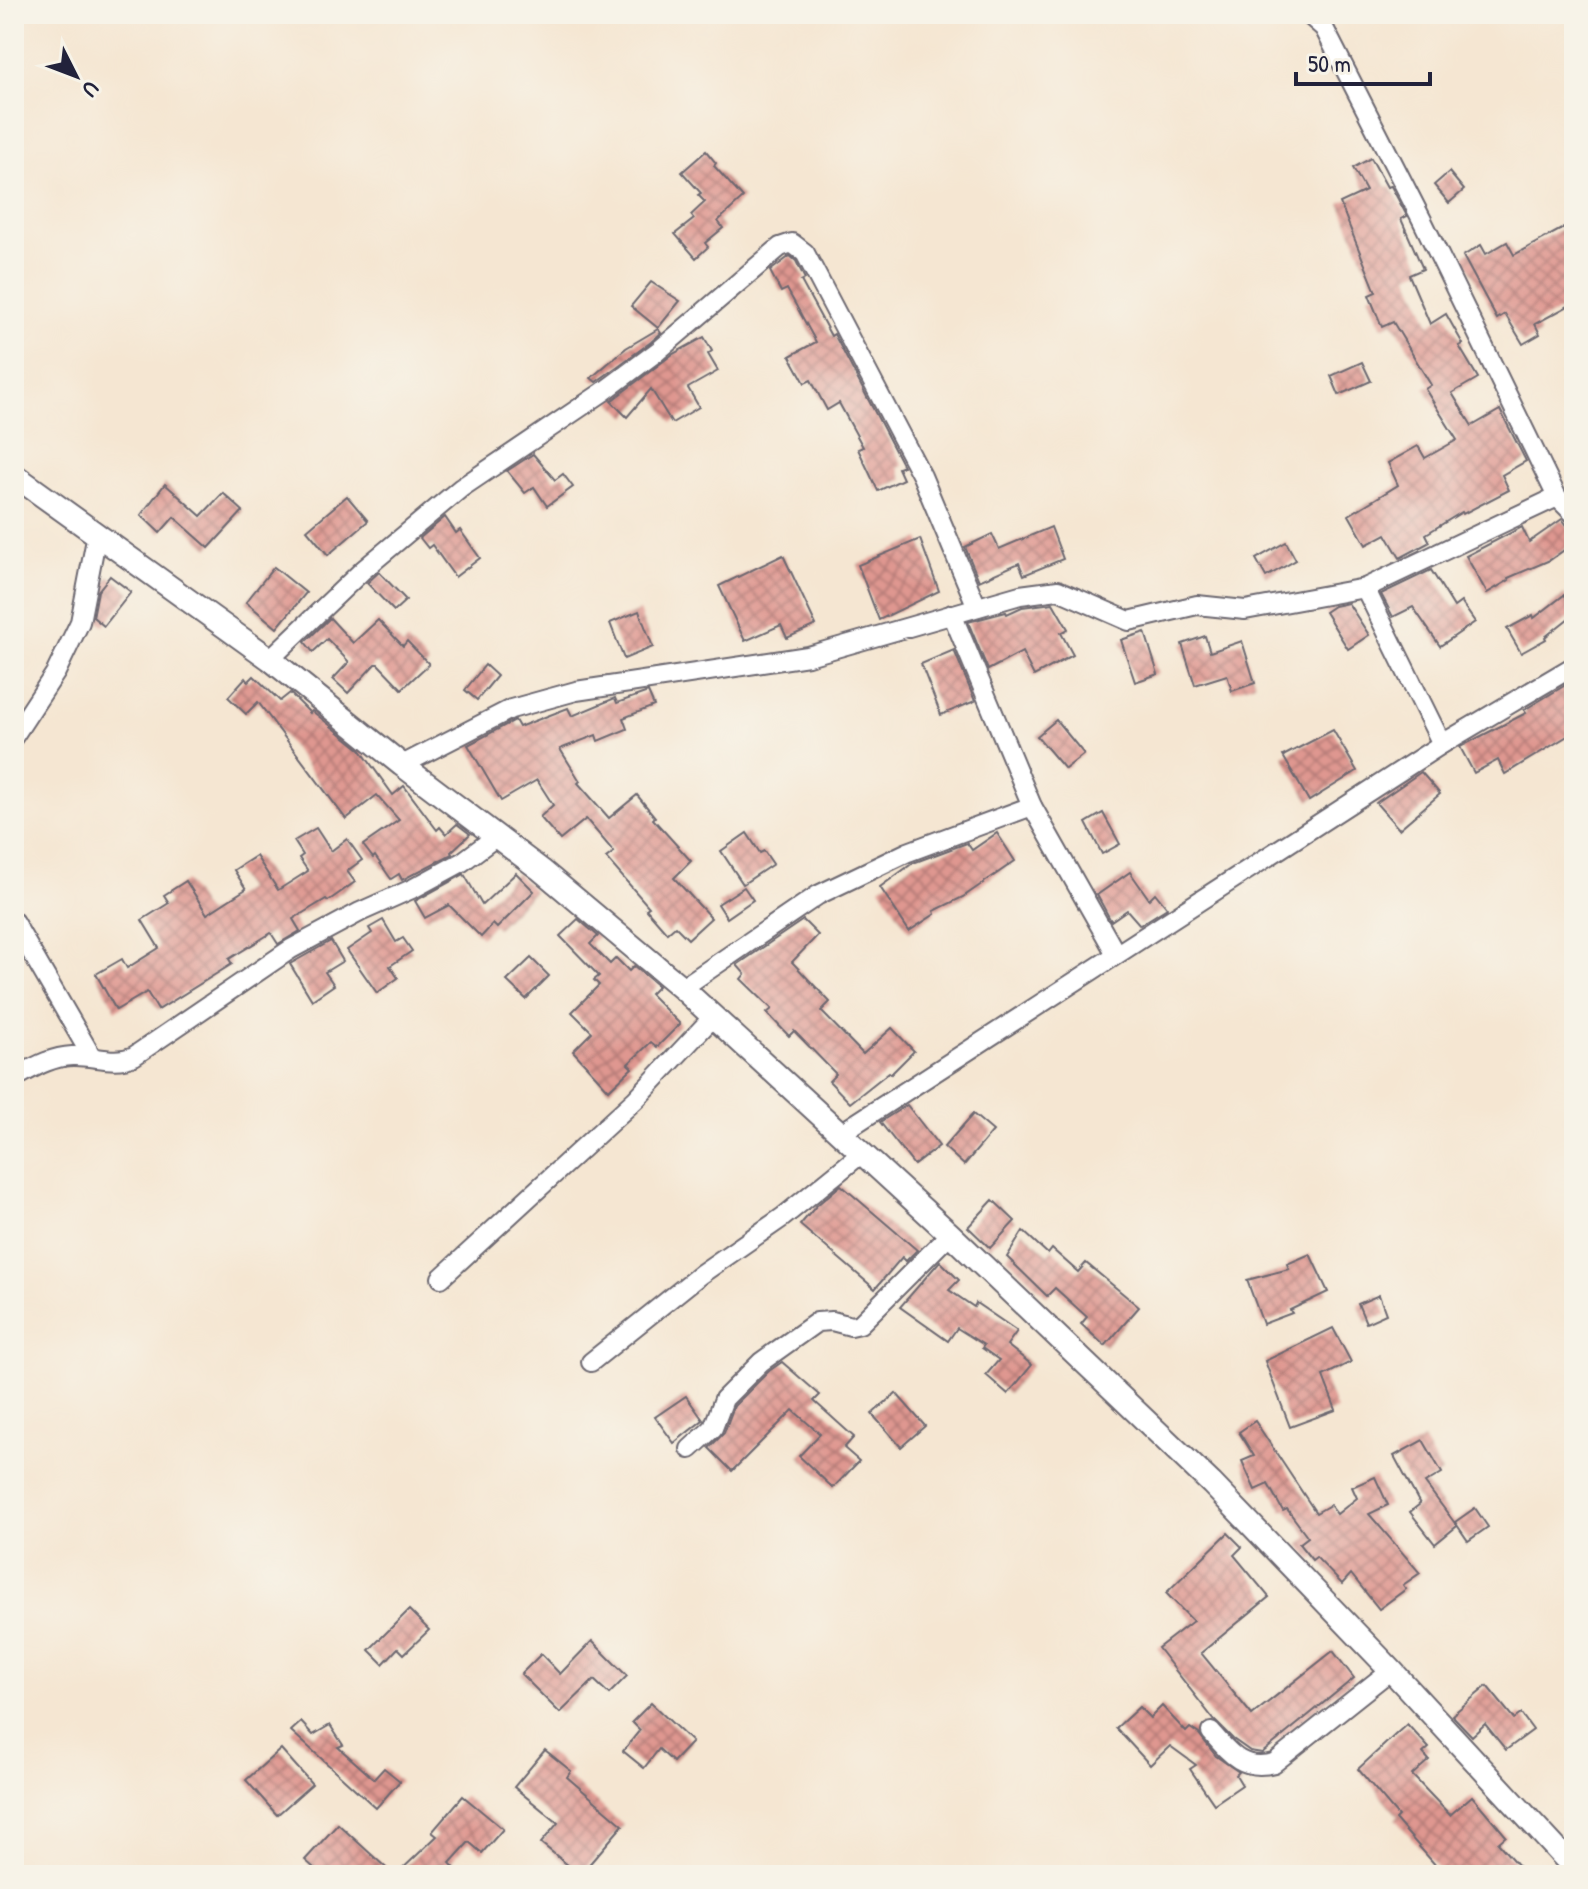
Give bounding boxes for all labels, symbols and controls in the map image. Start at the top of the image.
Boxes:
north arrow [36,36,116,116]
scale bar [1296,36,1430,86]
text: 50 m [1308,47,1351,79]
text: U [76,75,106,104]

